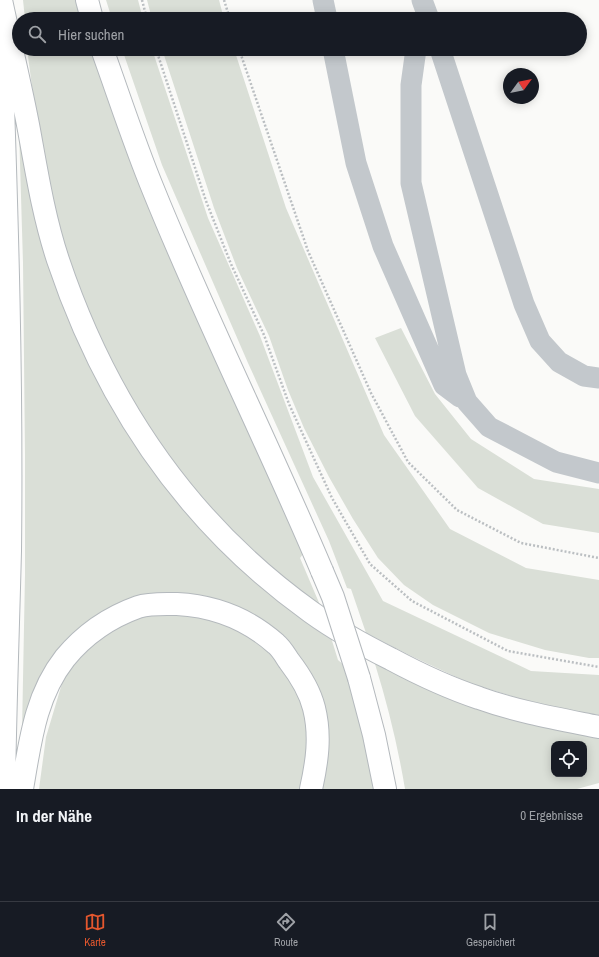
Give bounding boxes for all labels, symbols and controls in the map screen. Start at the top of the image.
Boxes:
search box [12,12,587,56]
icon: search [26,23,48,45]
text: Hier suchen [58,24,124,45]
north arrow [503,68,539,104]
map controls [551,741,587,777]
button: locate [551,741,587,777]
text: In der Nähe [16,804,92,827]
text: 0 Ergebnisse [520,807,583,824]
tab: Karte [84,911,106,949]
tab: Route [274,911,298,949]
tab: Gespeichert [466,911,515,949]

